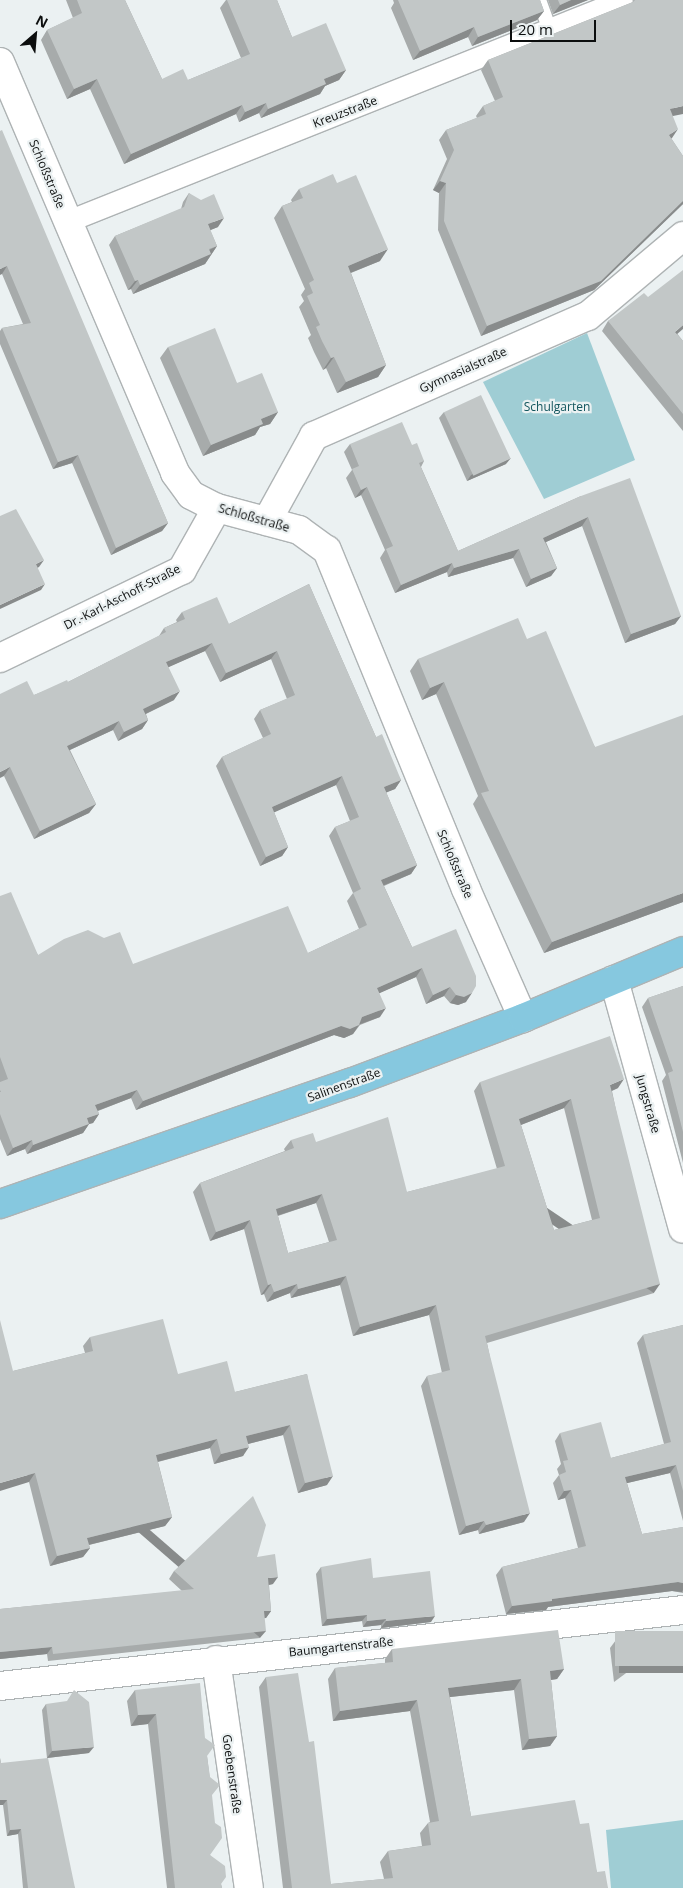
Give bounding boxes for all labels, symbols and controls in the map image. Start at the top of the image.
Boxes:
north arrow [10,10,60,60]
text: N [33,10,51,32]
scale bar [513,10,599,42]
text: 20 m [518,19,553,39]
street label: Kreuzstraße [311,93,379,131]
street label: Schloßstraße [26,138,68,210]
street label: Gymnasialstraße [417,344,509,396]
park label: Schulgarten [524,400,590,414]
street label: Schloßstraße [217,501,291,535]
street label: Dr.-Karl-Aschoff-Straße [61,561,183,633]
street label: Schloßstraße [434,828,476,900]
street label: Salinenstraße [306,1065,382,1105]
street label: Jungstraße [633,1073,663,1135]
street label: Baumgartenstraße [288,1634,394,1660]
street label: Goebenstraße [219,1733,245,1815]

